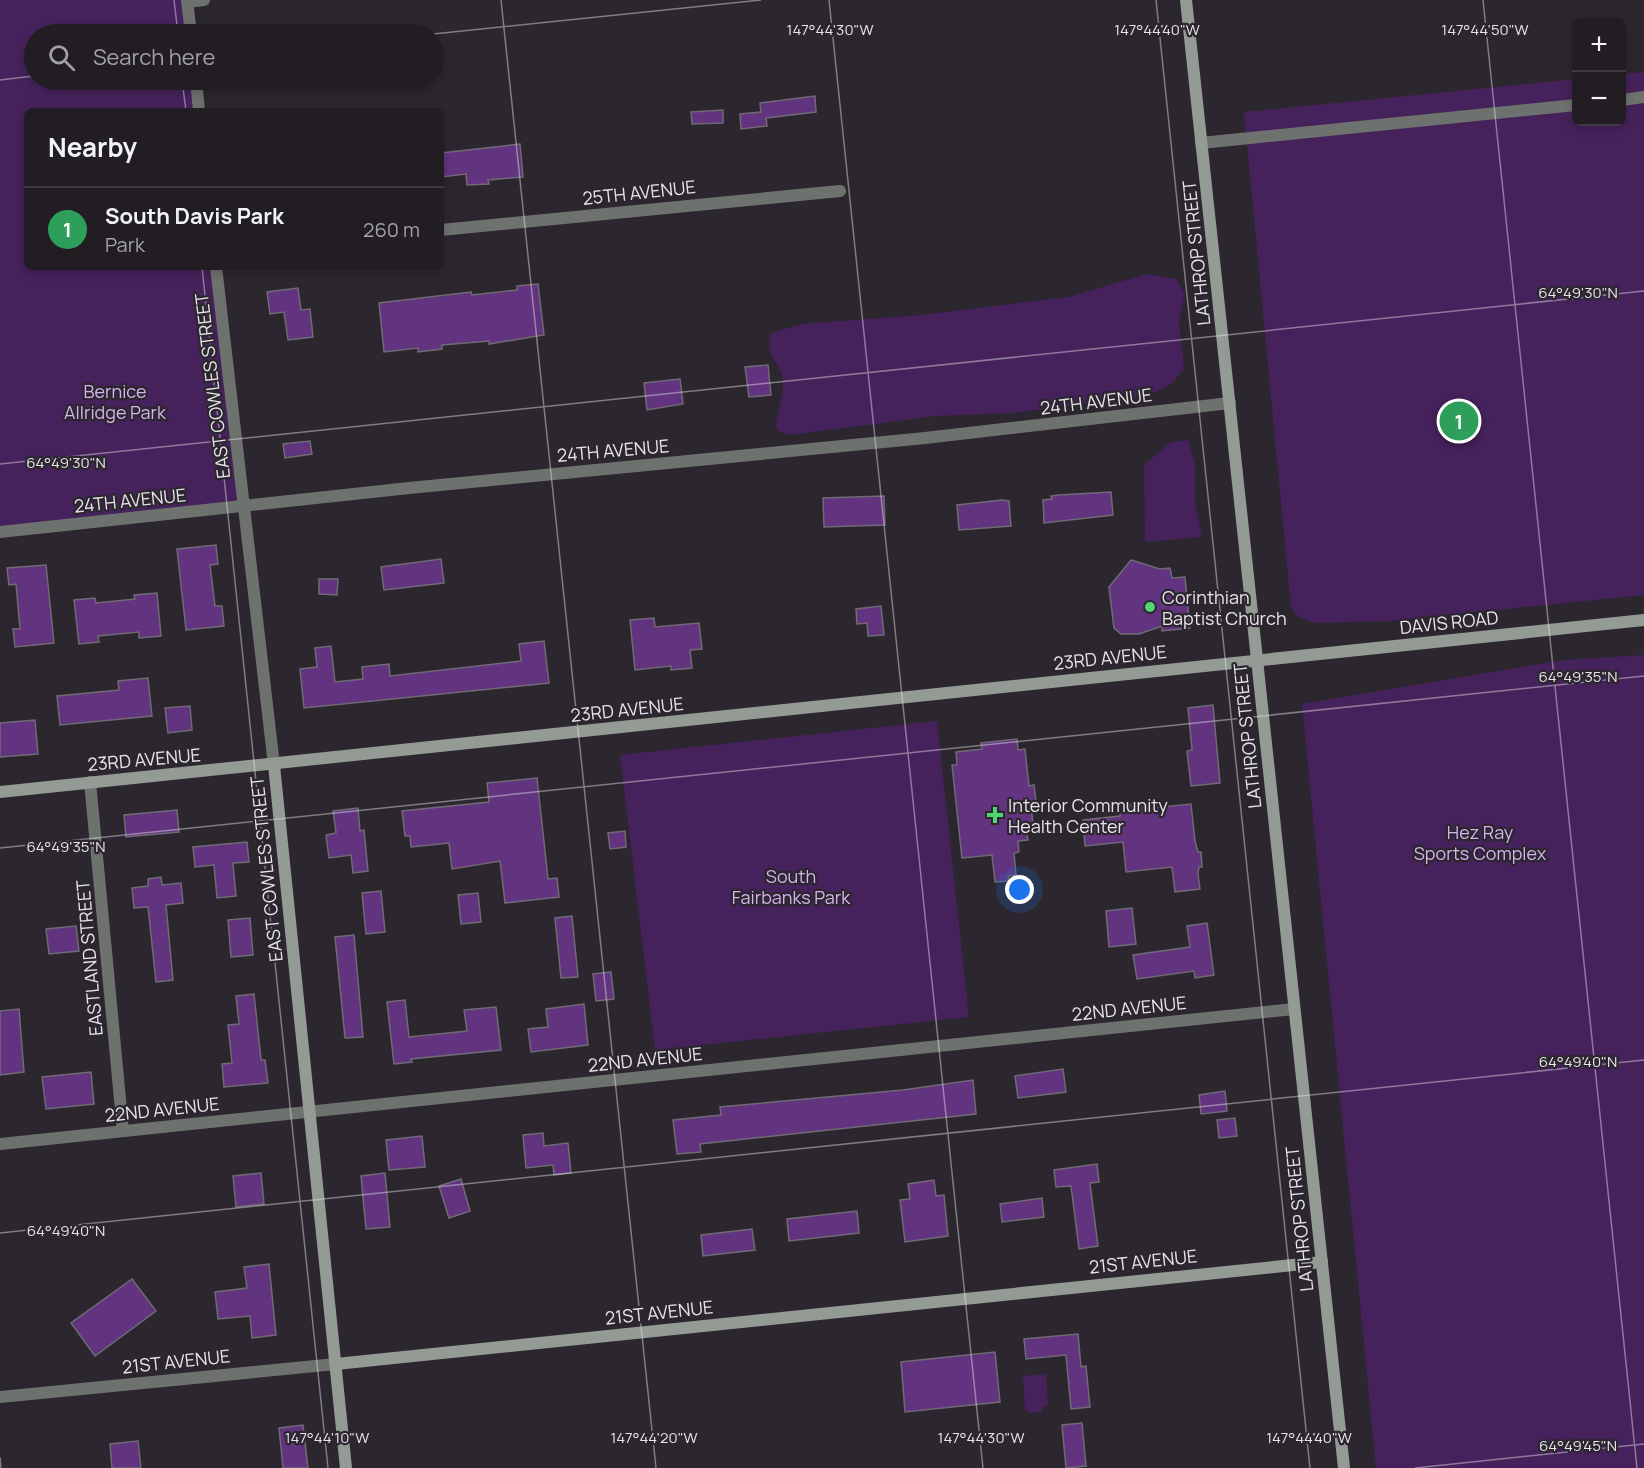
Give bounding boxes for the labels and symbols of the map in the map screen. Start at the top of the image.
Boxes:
text: 147°44'30"W [787,19,873,40]
text: 147°44'40"W [1114,19,1200,40]
text: 147°44'50"W [1441,19,1529,40]
street label: 25TH AVENUE [581,174,697,210]
street label: LATHROP STREET [1176,179,1216,327]
text: 64°49'30"N [1538,282,1618,303]
street label: EAST COWLES STREET [189,292,235,480]
park label: Bernice Allridge Park [64,379,167,424]
street label: 24TH AVENUE [1039,382,1153,420]
pin: 1 [1440,398,1478,444]
street label: 24TH AVENUE [556,433,670,467]
text: 64°49'30"N [26,452,106,473]
street label: 24TH AVENUE [73,482,187,518]
place label: Corinthian Baptist Church [1162,585,1287,630]
marker: Corinthian Baptist Church [1143,600,1157,614]
street label: DAVIS ROAD [1398,605,1500,639]
street label: 23RD AVENUE [1052,639,1168,675]
street label: LATHROP STREET [1227,662,1267,810]
text: 64°49'35"N [1538,666,1618,687]
street label: 23RD AVENUE [569,691,685,727]
street label: 23RD AVENUE [86,742,202,776]
street label: EAST COWLES STREET [244,775,288,963]
place label: Interior Community Health Center [1008,793,1168,838]
marker: Interior Community Health Center [986,806,1004,824]
park label: Hez Ray Sports Complex [1414,820,1547,865]
text: 64°49'35"N [26,836,106,857]
park label: South Fairbanks Park [732,864,851,909]
your location [1005,875,1034,904]
street label: EASTLAND STREET [70,879,108,1037]
street label: 22ND AVENUE [1071,990,1187,1026]
street label: 22ND AVENUE [587,1041,703,1077]
text: 64°49'40"N [1539,1051,1617,1072]
street label: 22ND AVENUE [104,1091,220,1127]
street label: LATHROP STREET [1279,1145,1319,1293]
text: 64°49'40"N [27,1220,105,1241]
street label: 21ST AVENUE [1088,1243,1198,1279]
street label: 21ST AVENUE [604,1294,714,1330]
street label: 21ST AVENUE [121,1343,231,1379]
text: 147°44'10"W [285,1427,369,1448]
text: 147°44'20"W [610,1427,698,1448]
text: 147°44'30"W [938,1427,1024,1448]
text: 147°44'40"W [1266,1427,1352,1448]
text: 64°49'45"N [1539,1435,1617,1456]

